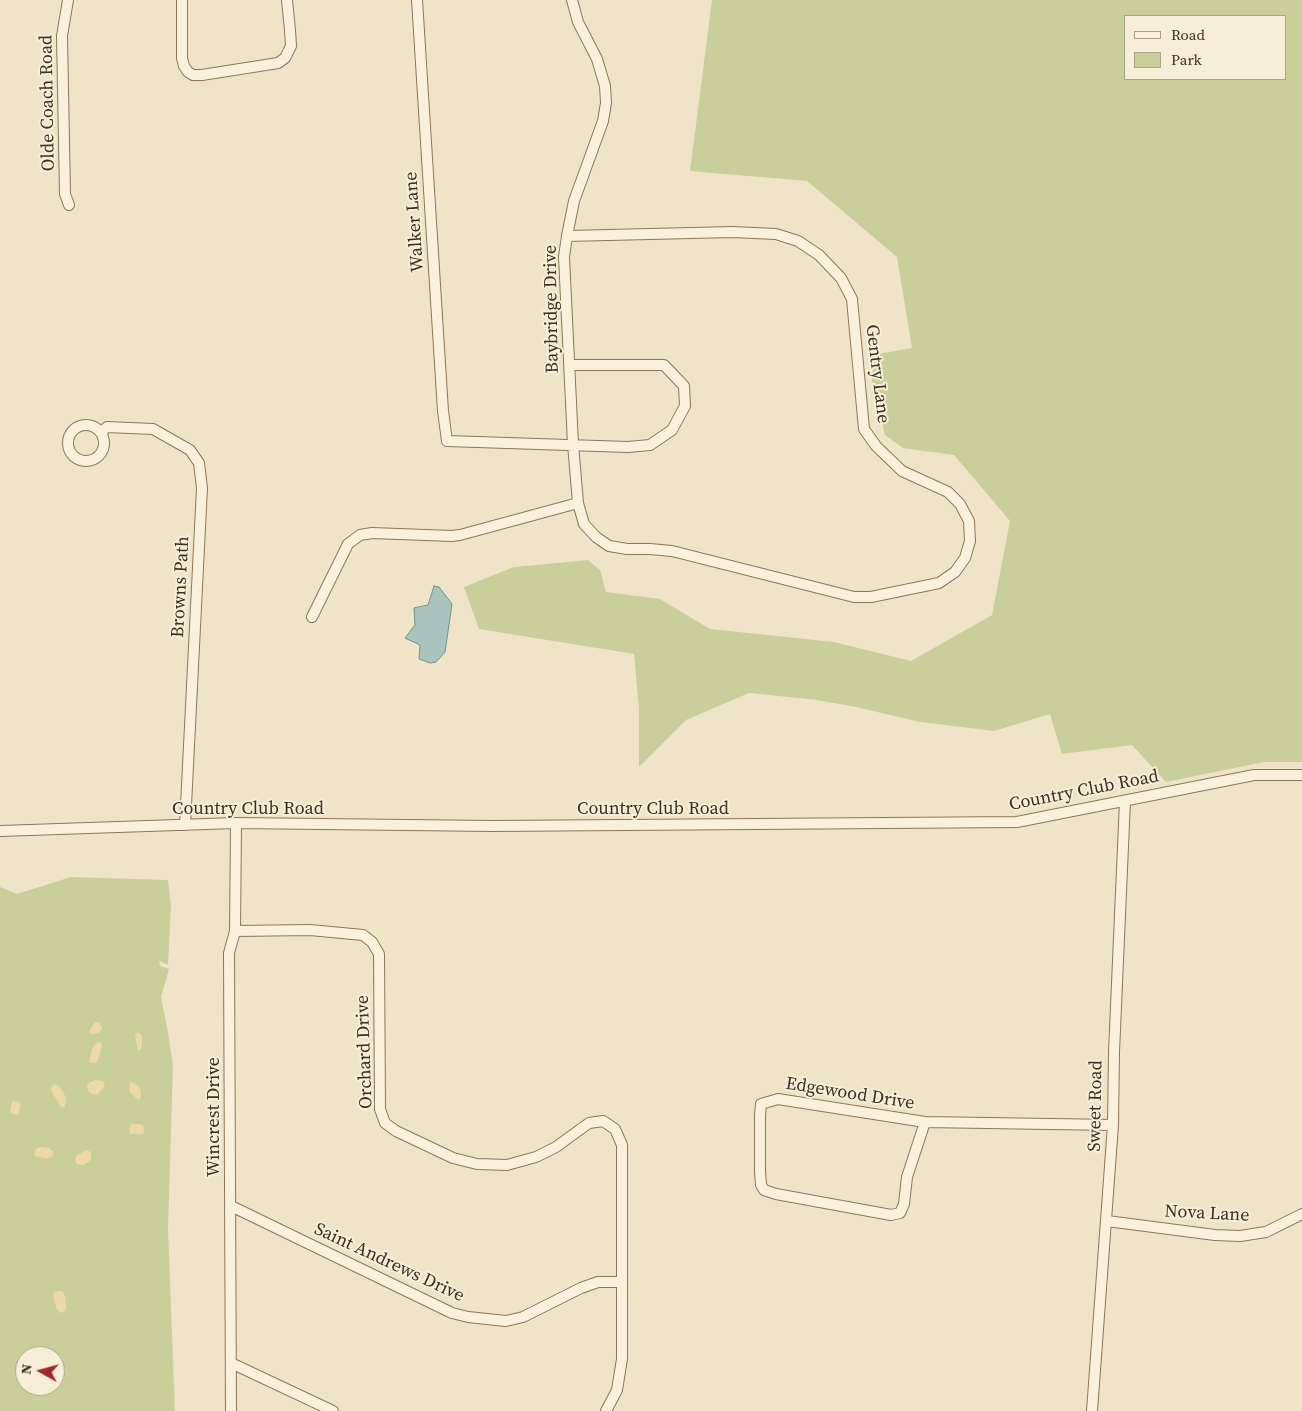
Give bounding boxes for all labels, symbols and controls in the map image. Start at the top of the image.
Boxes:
legend [1124,15,1287,80]
text: Road [1171,24,1205,45]
street label: Olde Coach Road [36,35,60,171]
text: Park [1171,49,1202,70]
street label: Walker Lane [401,171,429,273]
street label: Baybridge Drive [540,245,564,373]
street label: Gentry Lane [860,323,894,425]
street label: Browns Path [168,536,194,638]
street label: Country Club Road [1007,766,1161,816]
street label: Country Club Road [172,798,324,820]
street label: Country Club Road [577,798,729,820]
street label: Orchard Drive [352,995,378,1109]
street label: Wincrest Drive [203,1057,225,1177]
street label: Sweet Road [1084,1060,1108,1152]
street label: Edgewood Drive [784,1073,916,1115]
street label: Nova Lane [1164,1201,1250,1227]
street label: Saint Andrews Drive [311,1219,467,1307]
north arrow [15,1346,65,1396]
text: N [16,1363,37,1376]

